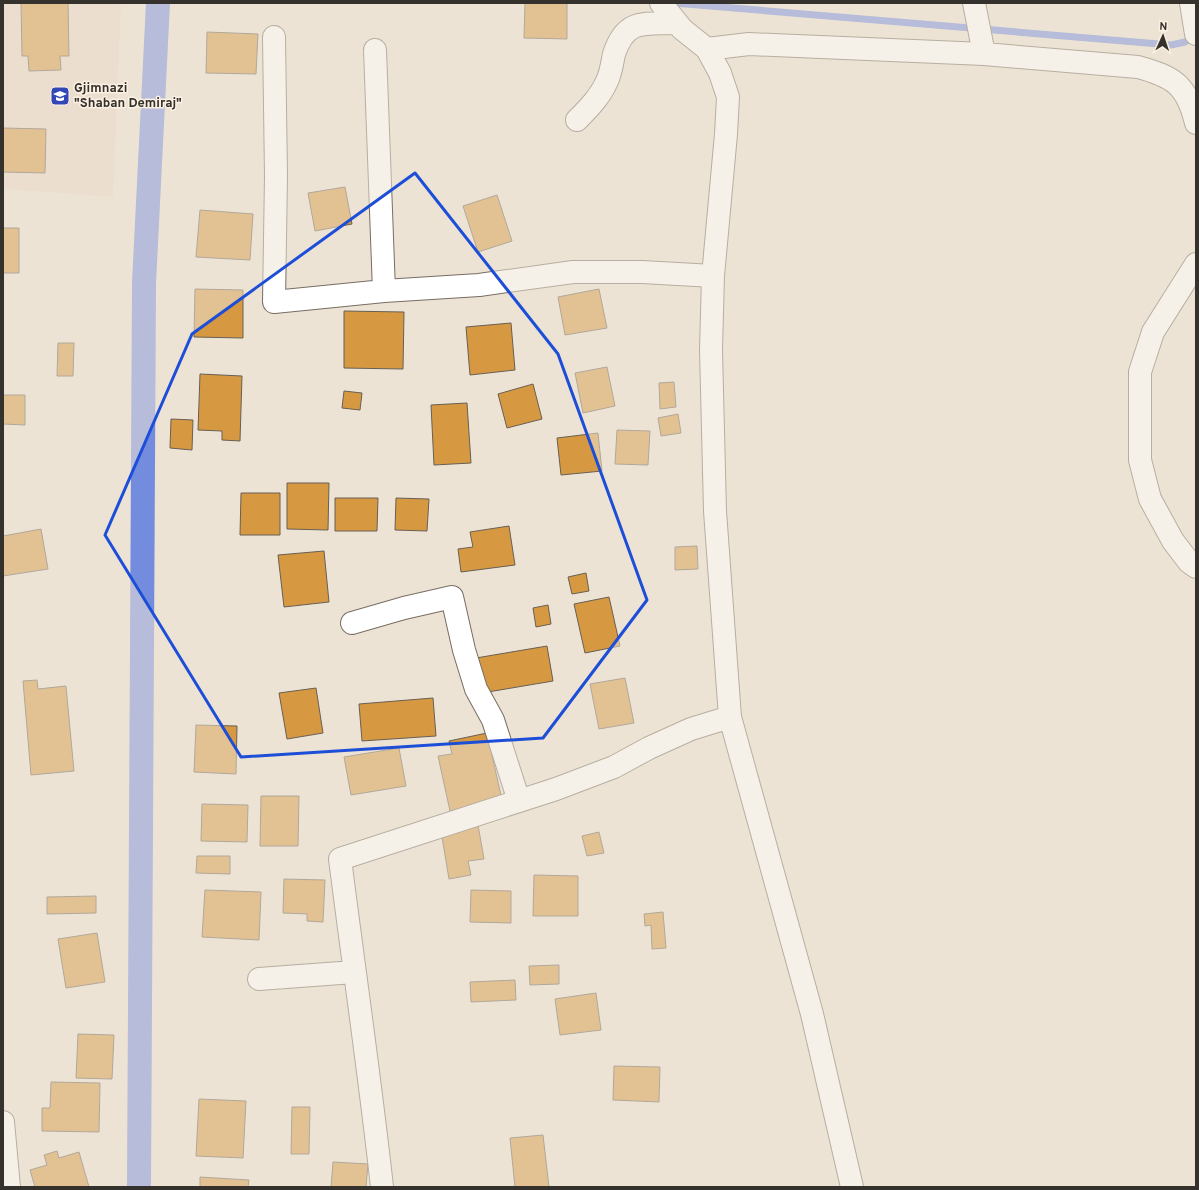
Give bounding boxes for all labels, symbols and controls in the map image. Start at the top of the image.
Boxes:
north arrow [1143,16,1183,56]
text: N [1159,20,1168,34]
place label: Gjimnazi "Shaban Demiraj" [74,81,182,112]
school or university icon: Gjimnazi "Shaban Demiraj" [49,85,71,107]

